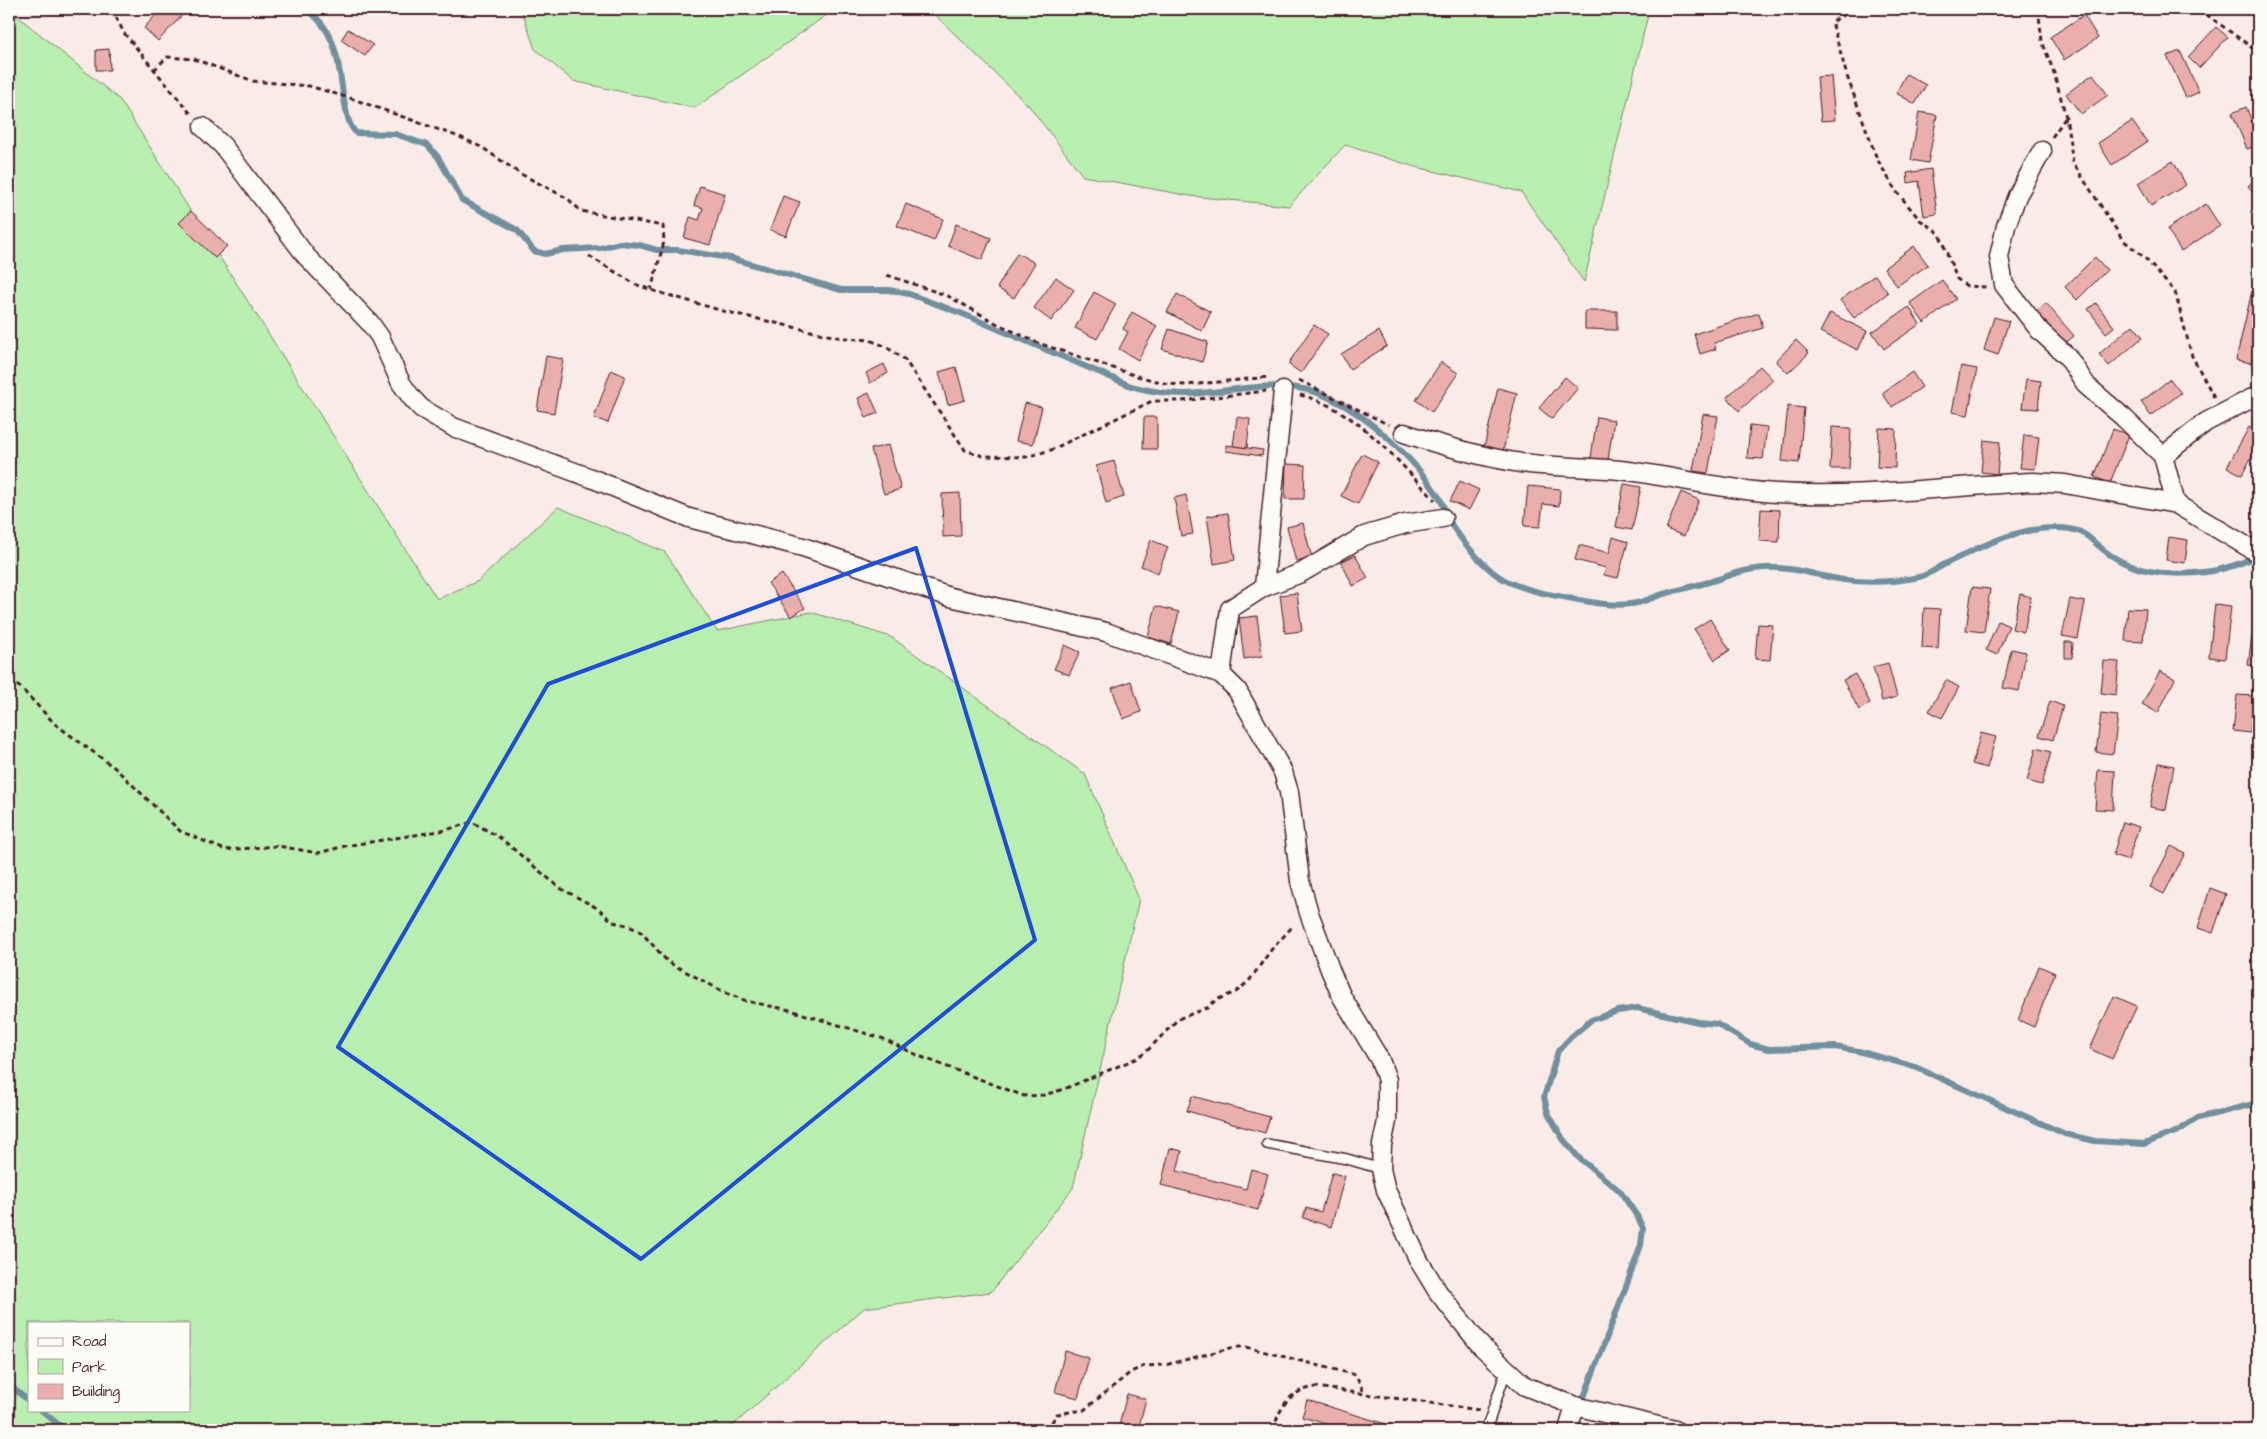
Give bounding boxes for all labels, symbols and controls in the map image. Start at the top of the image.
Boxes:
legend [28,1322,190,1412]
text: Road [72,1331,107,1352]
text: Park [72,1357,107,1378]
text: Building [72,1381,120,1403]

